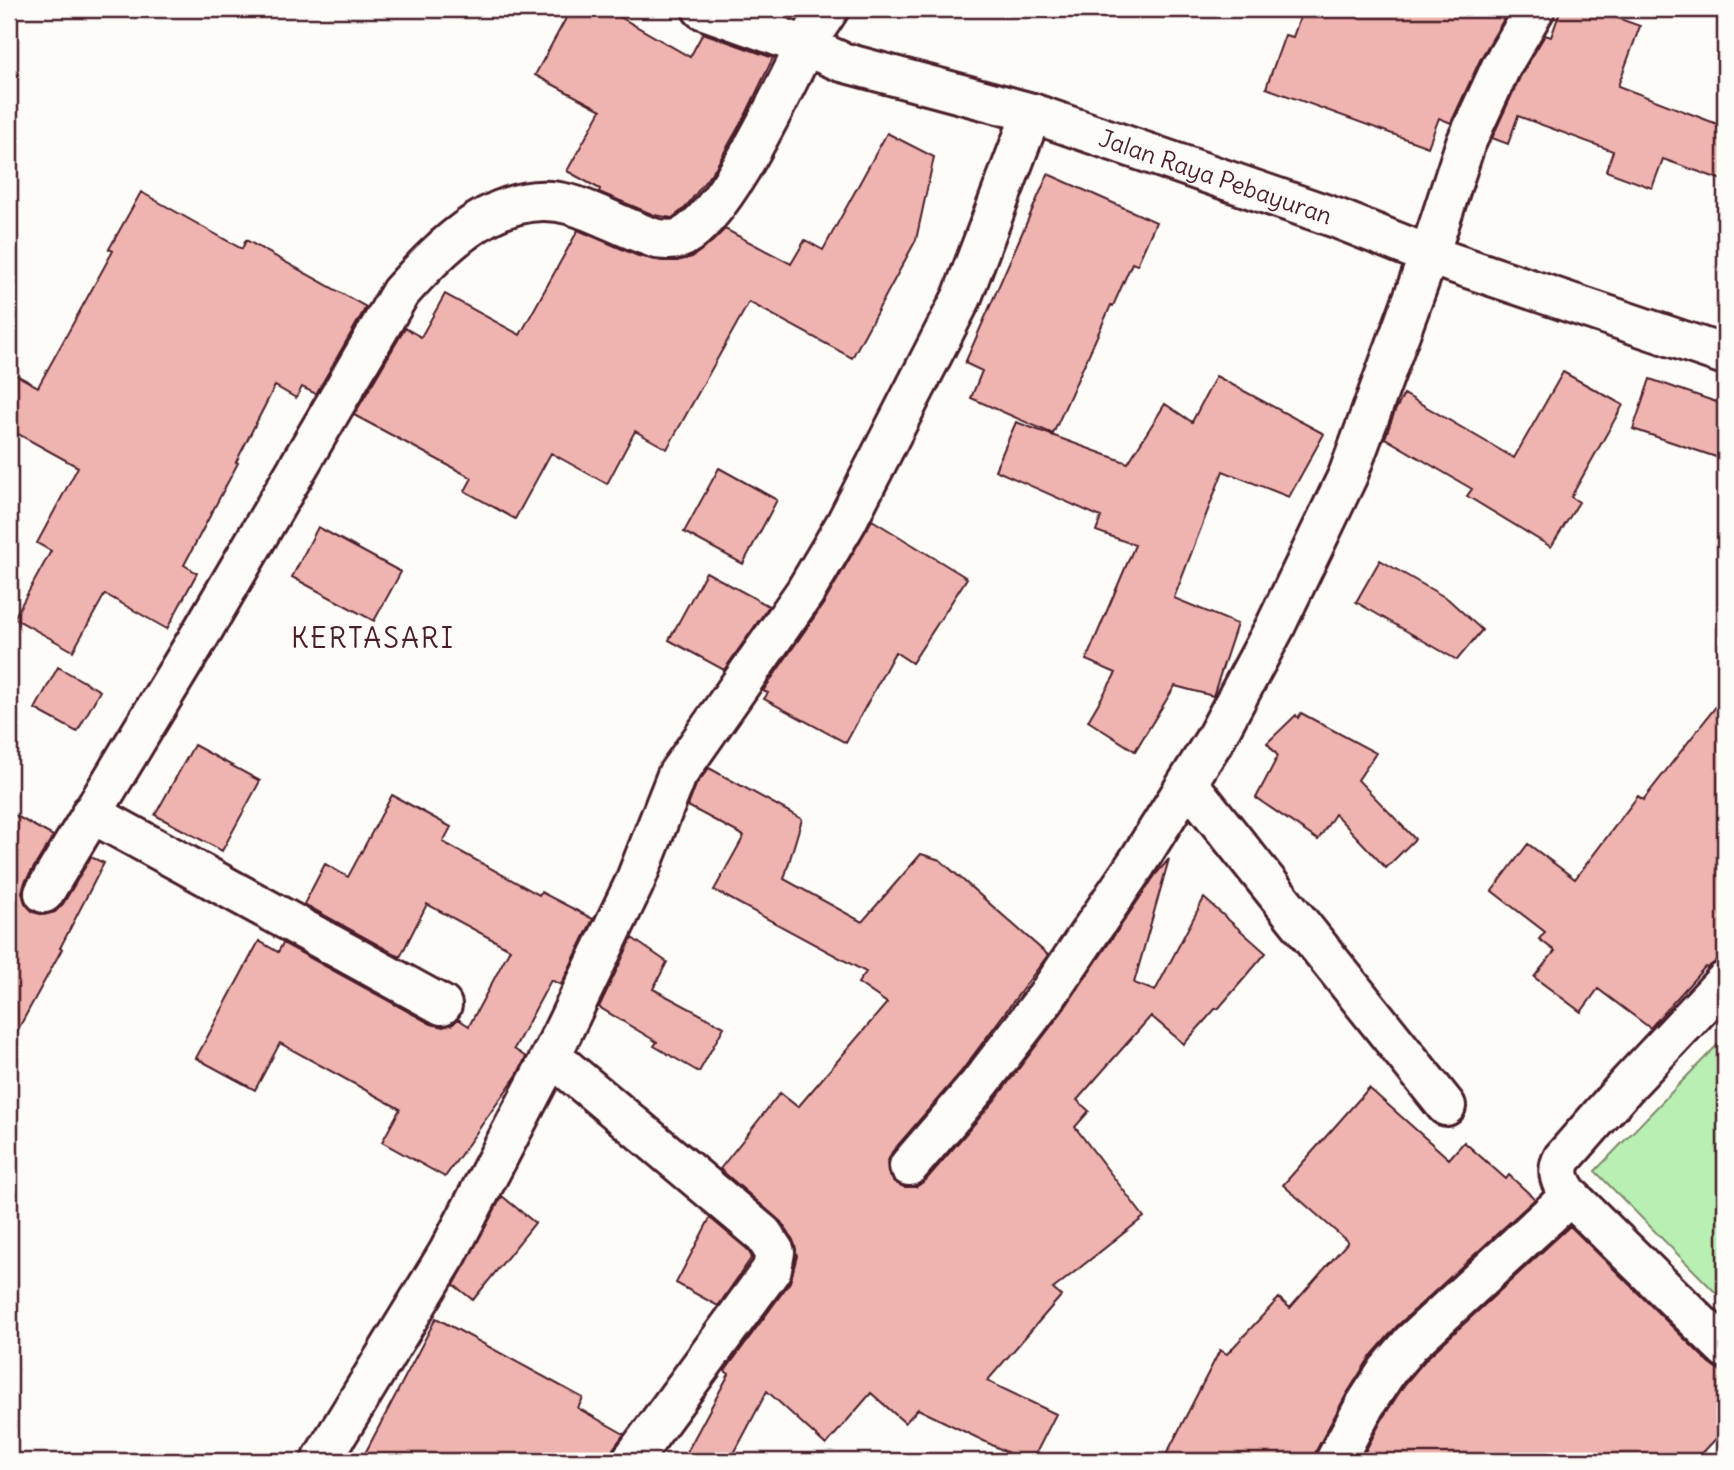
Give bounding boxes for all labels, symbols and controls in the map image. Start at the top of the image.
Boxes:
street label: Jalan Raya Pebayuran [1095,122,1336,231]
district label: KERTASARI [291,620,455,656]

